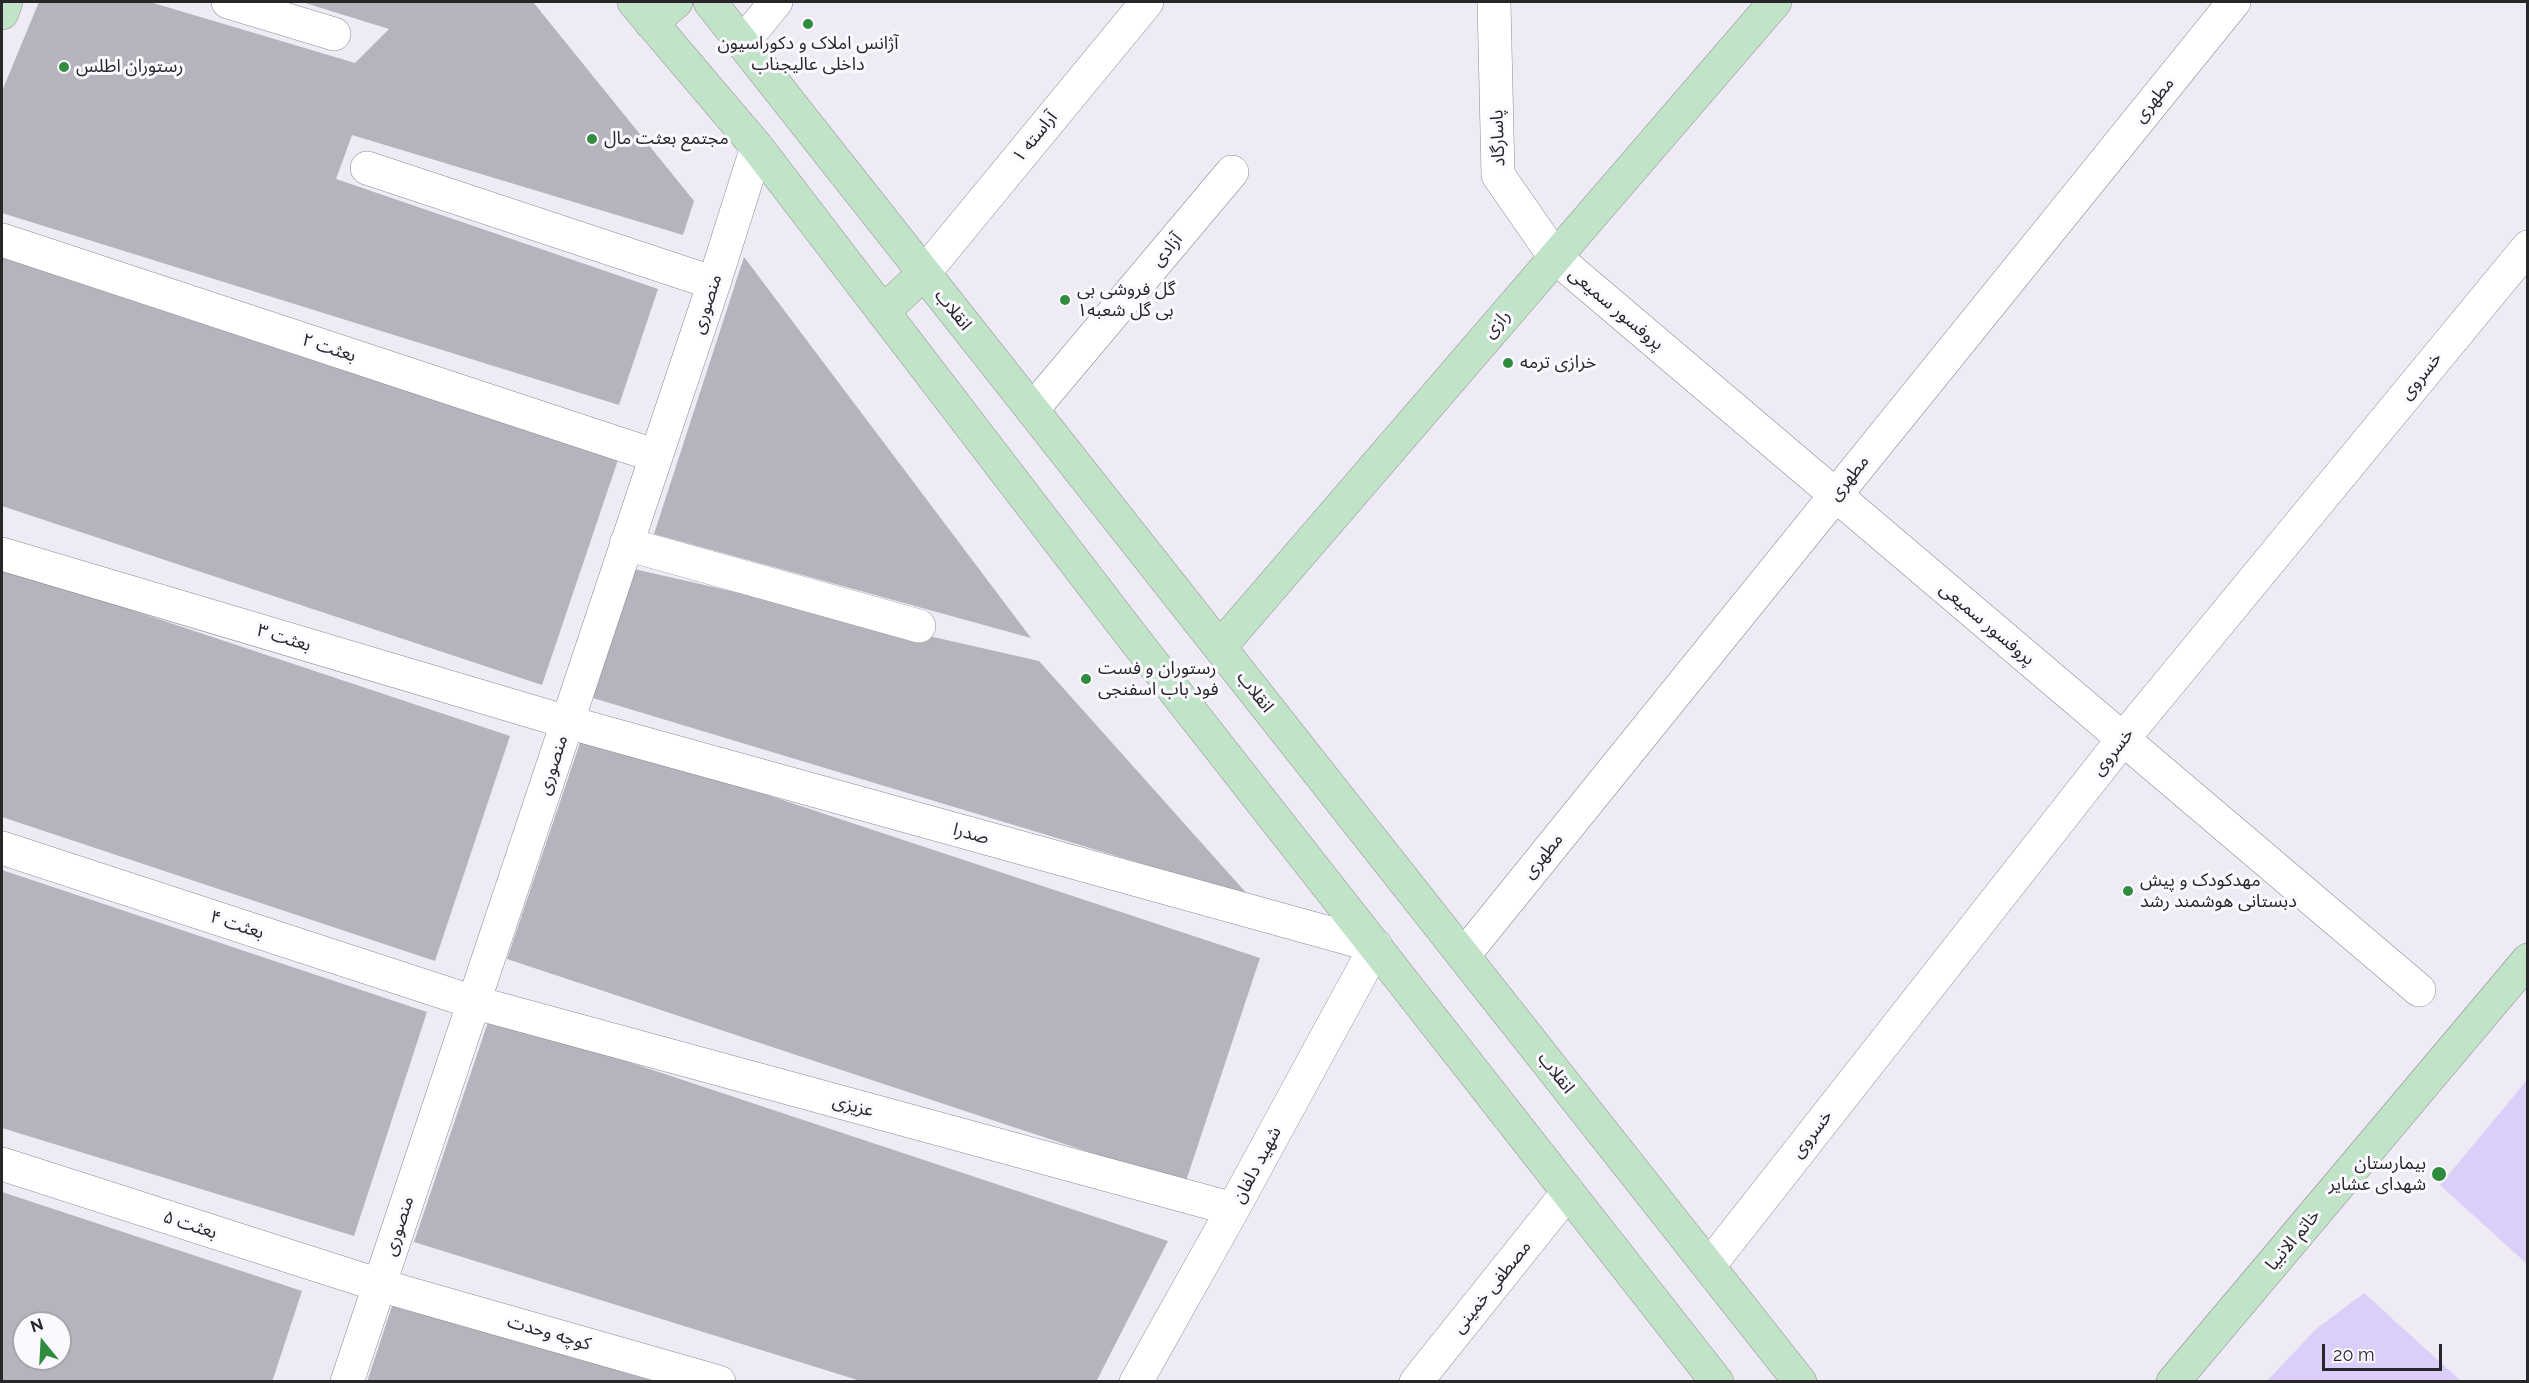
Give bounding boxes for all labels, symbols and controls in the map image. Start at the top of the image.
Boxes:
marker: آژانس املاک و دکوراسیون داخلی عالیجناب [801,17,815,31]
place label: آژانس املاک و دکوراسیون داخلی عالیجناب [717,33,899,76]
place label: رستوران اطلس [76,56,183,78]
marker: رستوران اطلس [57,60,71,74]
street label: مطهری [2129,73,2179,127]
street label: آراسته ۱ [1008,107,1062,167]
street label: پاسارگاد [1486,109,1510,167]
place label: مجتمع بعثت مال [604,128,729,150]
marker: مجتمع بعثت مال [585,132,599,146]
street label: آزادی [1147,229,1187,271]
street label: پروفسور سمیعی [1564,263,1668,355]
street label: منصوری [687,271,727,337]
place label: گل فروشی بی بی گل شعبه۱ [1077,279,1175,322]
street label: انقلاب [930,285,976,335]
marker: گل فروشی بی بی گل شعبه۱ [1058,293,1072,307]
street label: رازی [1479,305,1515,343]
street label: بعثت ۲ [299,329,359,367]
street label: خسروی [2395,348,2447,404]
place label: خرازی ترمه [1520,352,1596,374]
marker: خرازی ترمه [1501,356,1515,370]
street label: مطهری [1824,451,1874,505]
street label: پروفسور سمیعی [1935,578,2039,670]
street label: بعثت ۳ [254,620,314,656]
place label: رستوران و فست فود باب اسفنجی [1098,658,1218,700]
street label: انقلاب [1232,667,1278,717]
marker: رستوران و فست فود باب اسفنجی [1079,672,1093,686]
street label: خسروی [2087,724,2139,780]
street label: منصوری [533,732,573,798]
street label: صدرا [951,819,991,849]
street label: مطهری [1518,829,1568,883]
place label: مهدکودک و پیش دبستانی هوشمند رشد [2140,870,2297,912]
marker: مهدکودک و پیش دبستانی هوشمند رشد [2121,884,2135,898]
street label: بعثت ۴ [207,906,267,944]
street label: انقلاب [1533,1048,1579,1098]
street label: عزیزی [830,1090,876,1122]
street label: خسروی [1787,1106,1837,1162]
street label: شهید دلفان [1228,1123,1286,1207]
place label: بیمارستان شهدای عشایر [2329,1153,2426,1196]
marker: بیمارستان شهدای عشایر [2430,1165,2448,1183]
street label: منصوری [379,1193,419,1259]
street label: خاتم الانبیا [2261,1205,2325,1275]
street label: بعثت ۵ [160,1206,220,1244]
street label: مصطفی خمینی [1448,1236,1536,1338]
north arrow [12,1311,72,1371]
street label: کوچه وحدت [505,1311,593,1355]
text: N [28,1314,46,1336]
scale bar [2325,1332,2445,1370]
text: 20 m [2333,1344,2375,1365]

